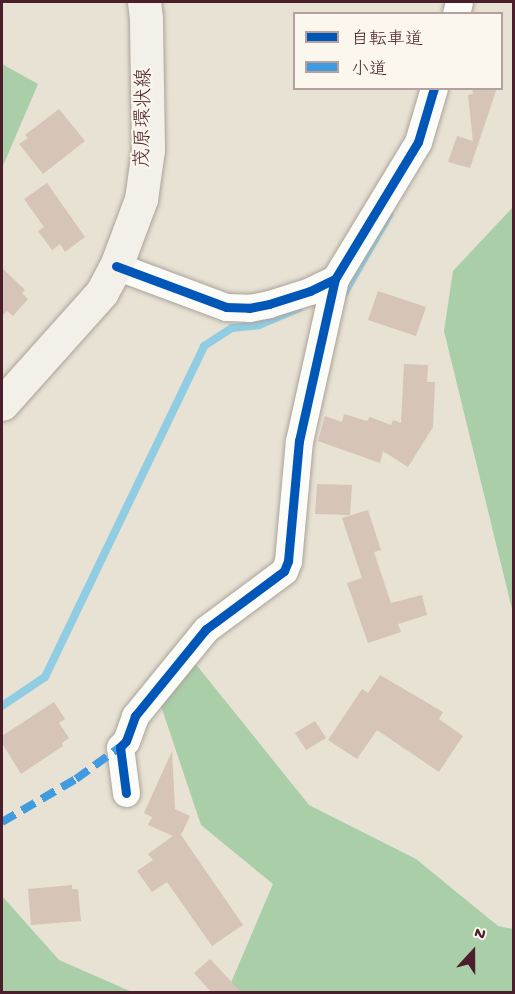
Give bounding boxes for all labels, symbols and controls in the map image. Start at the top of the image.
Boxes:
legend [293,12,503,90]
text: 自転車道 [351,30,423,51]
text: 小道 [351,60,387,81]
street label: 茂原環状線 [132,68,158,168]
north arrow [443,922,503,982]
text: N [471,924,488,945]

